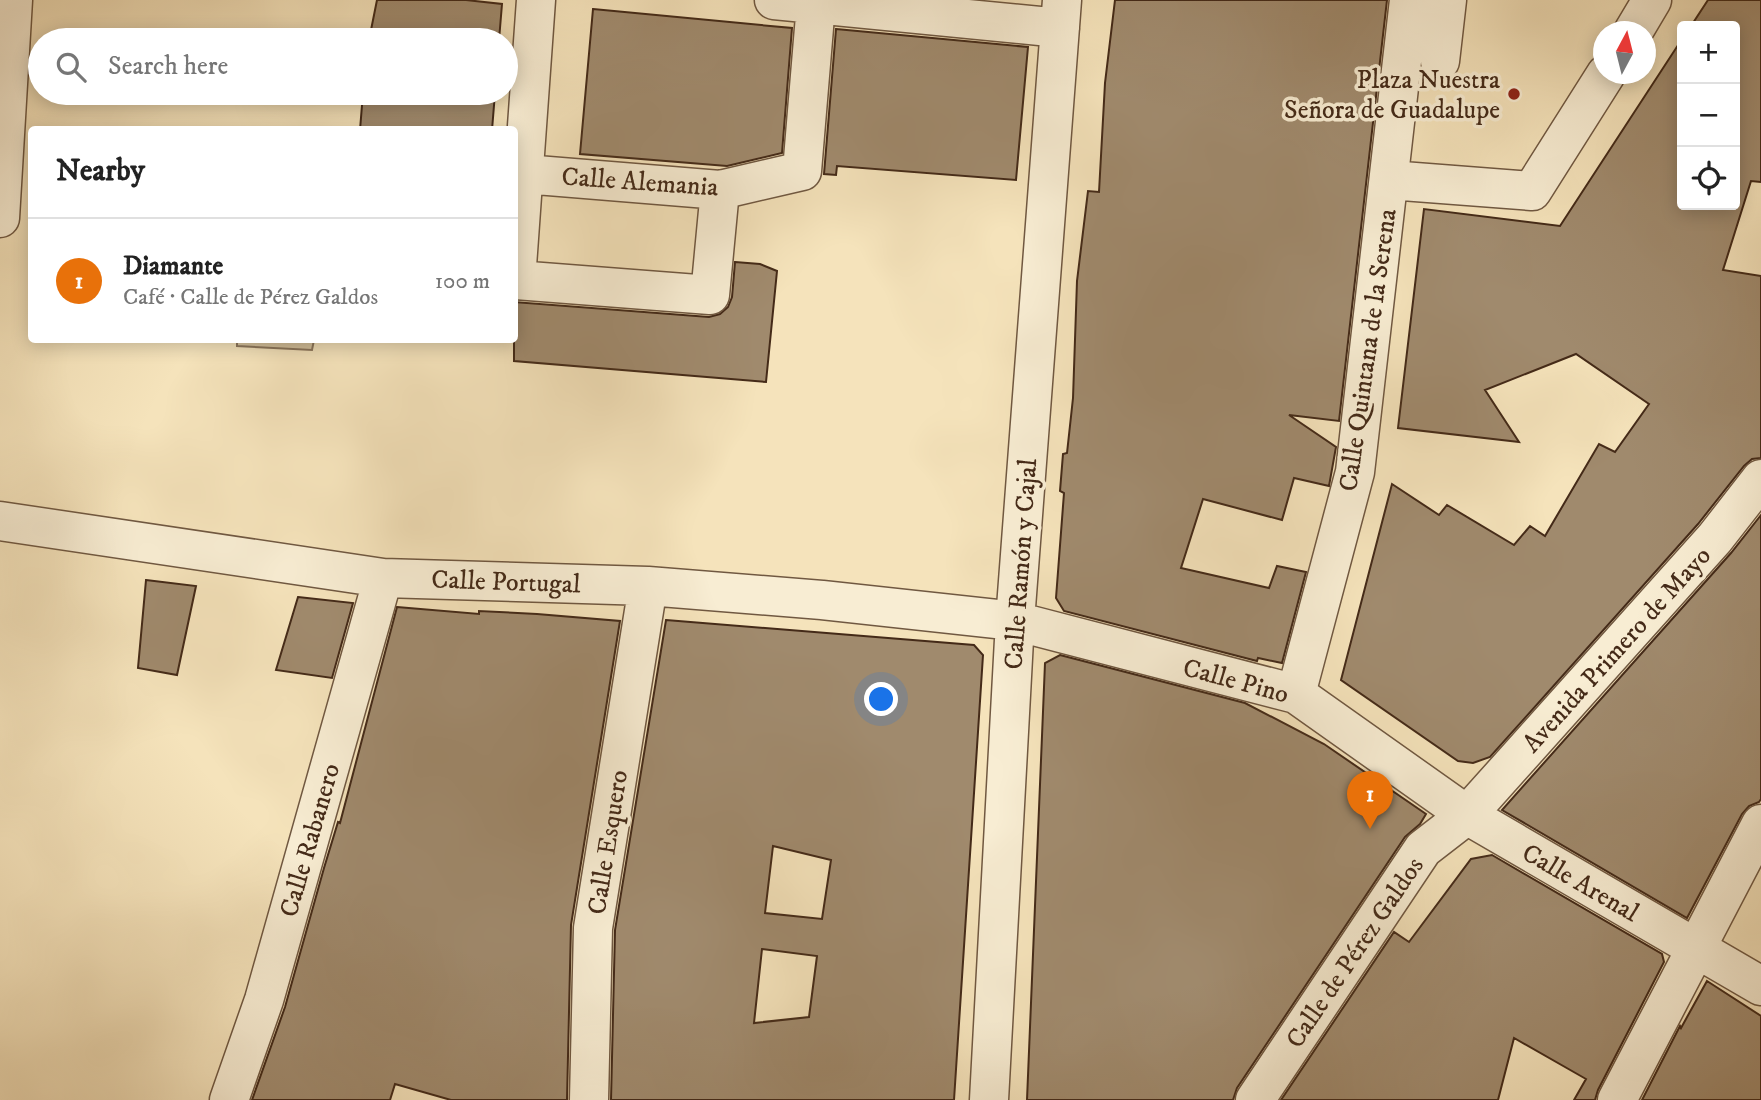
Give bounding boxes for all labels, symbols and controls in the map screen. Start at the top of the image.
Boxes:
north arrow [1593,21,1656,84]
map controls [1677,21,1740,210]
button: + [1677,21,1740,84]
search box [28,28,518,105]
icon: search [52,48,90,86]
text: Search here [108,50,228,83]
place label: Plaza Nuestra Señora de Guadalupe [1284,64,1500,127]
button: − [1677,84,1740,147]
marker: Plaza Nuestra Señora de Guadalupe [1506,86,1522,102]
button: locate [1677,147,1740,210]
text: Nearby [56,153,145,190]
street label: Calle Alemania [560,161,719,204]
street label: Calle Quintana de la Serena [1332,207,1405,494]
text: Diamante [123,250,223,283]
text: 1 [75,267,83,296]
text: 100 m [435,267,490,296]
text: Café · Calle de Pérez Galdos [123,283,378,312]
street label: Calle Ramón y Cajal [998,457,1045,671]
street label: Avenida Primero de Mayo [1516,540,1719,760]
street label: Calle Portugal [431,563,581,602]
street label: Calle Pino [1179,652,1292,711]
your location [864,682,898,716]
street label: Calle Rabanero [273,760,348,921]
street label: Calle Esquero [581,768,636,917]
pin: 1 [1347,771,1393,829]
street label: Calle Arenal [1516,837,1645,930]
street label: Calle de Pérez Galdos [1279,851,1431,1055]

